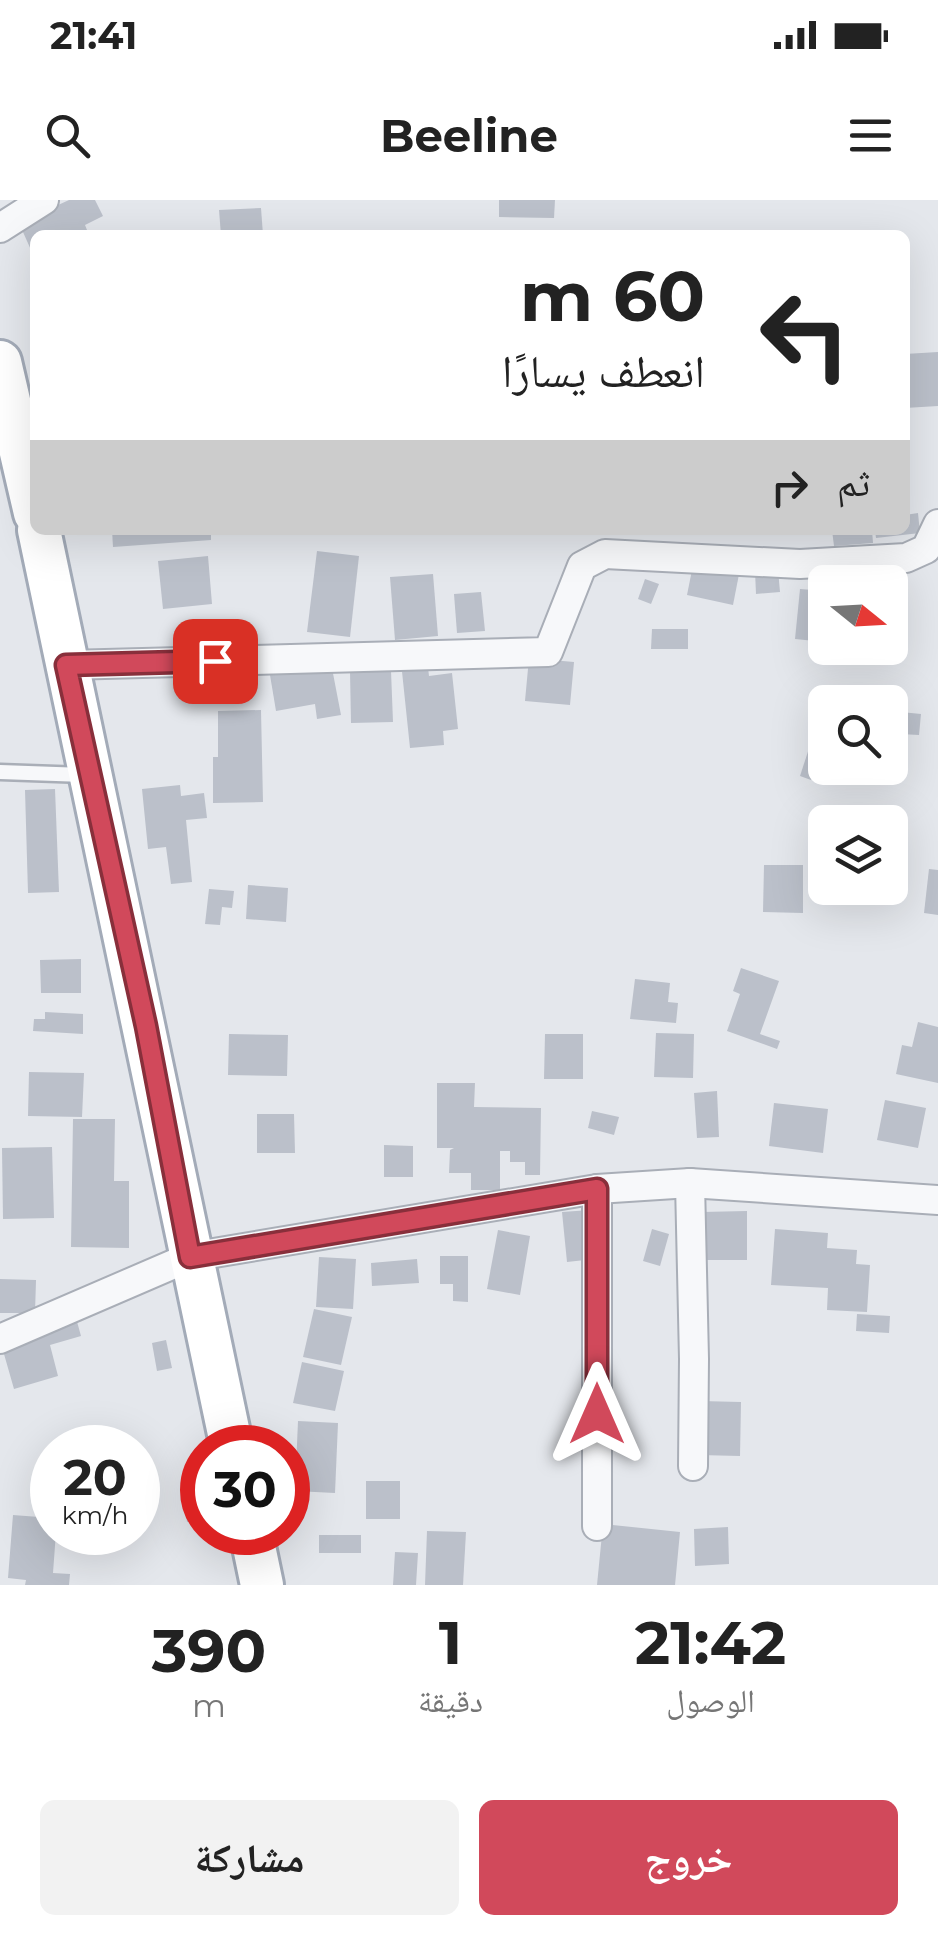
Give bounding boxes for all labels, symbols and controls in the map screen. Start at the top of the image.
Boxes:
text: 21:41 [50,12,137,59]
icon: search [40,108,95,163]
text: Beeline [380,108,558,163]
icon: menu [843,108,898,163]
text: 60 m [520,253,705,339]
icon: left [740,270,870,400]
text: انعطف يسارًا [502,343,705,398]
text: ثم [837,459,870,506]
icon: right [762,460,817,515]
north arrow [808,565,908,665]
map controls [808,565,908,905]
pin [173,619,258,704]
icon: arrive [188,634,243,689]
button: search [808,685,908,785]
button: layers [808,805,908,905]
position arrow [545,1362,649,1466]
speed limit sign: 30 [180,1425,310,1555]
text: 20 [63,1447,127,1508]
text: km/h [62,1500,128,1530]
text: 1 [439,1606,462,1679]
text: 21:42 [635,1606,786,1679]
text: 390 [152,1614,266,1687]
text: دقيقة [418,1681,483,1720]
text: الوصول [666,1681,755,1720]
text: m [192,1686,226,1725]
button: مشاركة [40,1800,459,1915]
button: خروج [479,1800,898,1915]

